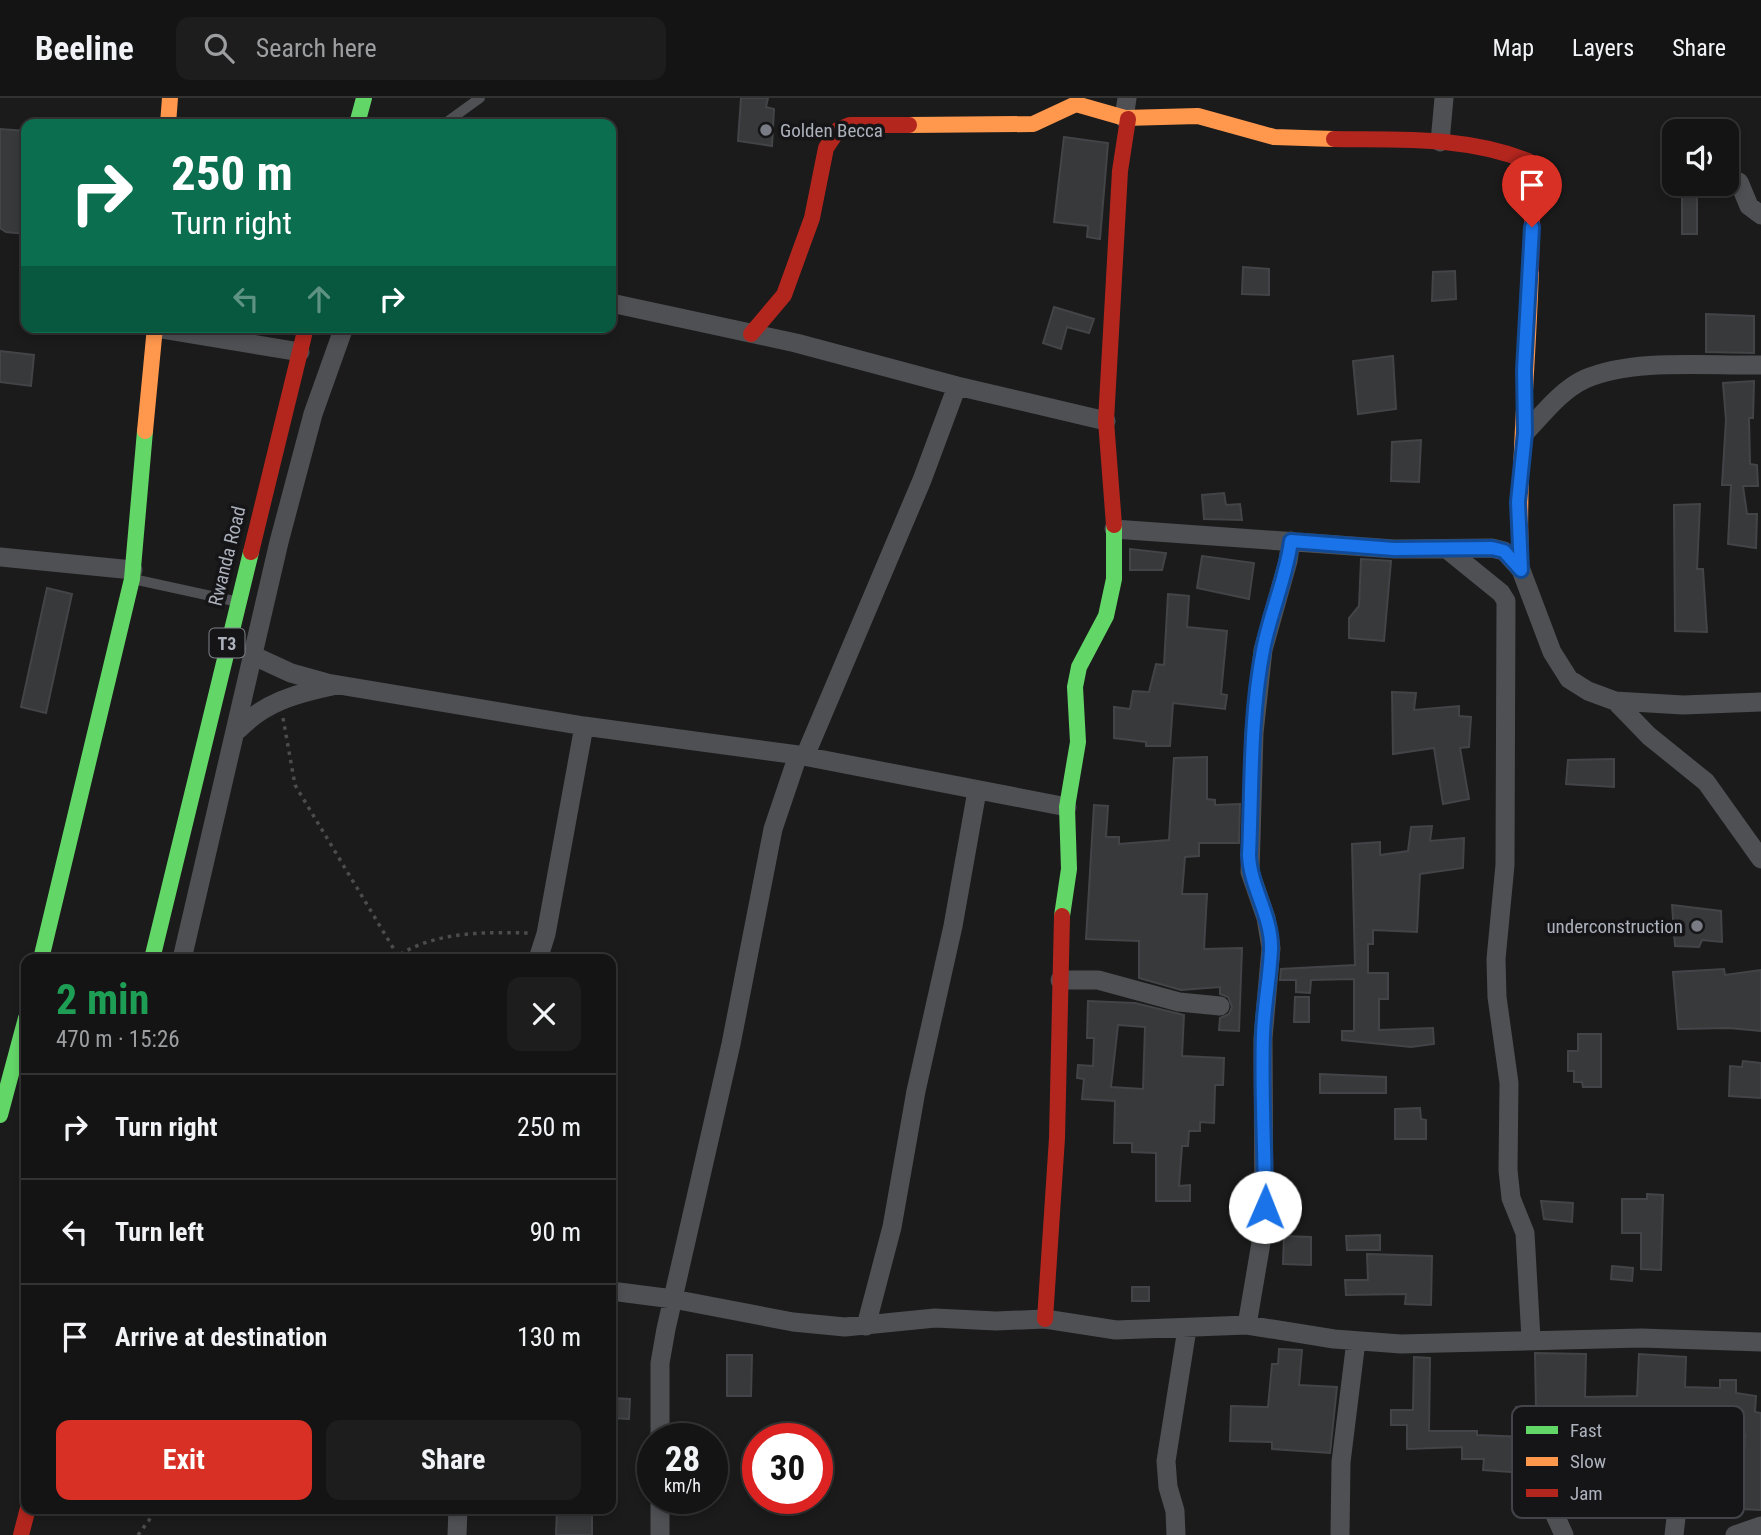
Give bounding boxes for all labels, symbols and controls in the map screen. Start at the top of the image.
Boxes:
search box [176,17,666,80]
text: Beeline [35,29,134,68]
icon: search [200,29,238,67]
text: Search here [256,33,377,63]
text: Map [1493,34,1534,62]
text: Layers [1572,34,1634,62]
text: Share [1672,34,1726,62]
place label: Golden Becca [780,119,883,142]
map controls [1662,119,1739,196]
button: sound [1662,119,1739,196]
marker: Golden Becca [758,122,774,138]
text: 250 m [171,145,293,202]
icon: right [56,147,147,238]
pin [1502,155,1562,227]
icon: arrive [1513,166,1551,204]
text: Turn right [171,204,292,242]
icon: left [227,280,265,318]
icon: ahead [300,280,338,318]
icon: right [373,280,411,318]
street label: Rwanda Road [204,504,250,608]
road number: T3 [210,628,244,658]
place label: underconstruction [1546,915,1683,938]
marker: underconstruction [1689,918,1705,934]
text: 2 min [56,975,149,1024]
button: close [507,977,581,1051]
text: 470 m · 15:26 [56,1026,180,1053]
icon: right [56,1108,94,1146]
text: Turn right [115,1112,217,1142]
text: 250 m [517,1112,581,1142]
position arrow [1228,1170,1302,1244]
icon: left [56,1213,94,1251]
text: Turn left [115,1217,204,1247]
text: 90 m [530,1217,581,1247]
icon: arrive [56,1318,94,1356]
text: Arrive at destination [115,1322,327,1352]
text: 130 m [517,1322,581,1352]
legend [1512,1406,1744,1518]
text: Fast [1570,1419,1602,1442]
button: Exit [56,1420,312,1500]
button: Share [326,1420,581,1500]
speed limit sign: 30 [742,1423,833,1514]
text: 28 [665,1439,700,1480]
text: Slow [1570,1450,1606,1473]
text: km/h [664,1475,701,1496]
text: Jam [1570,1482,1603,1505]

